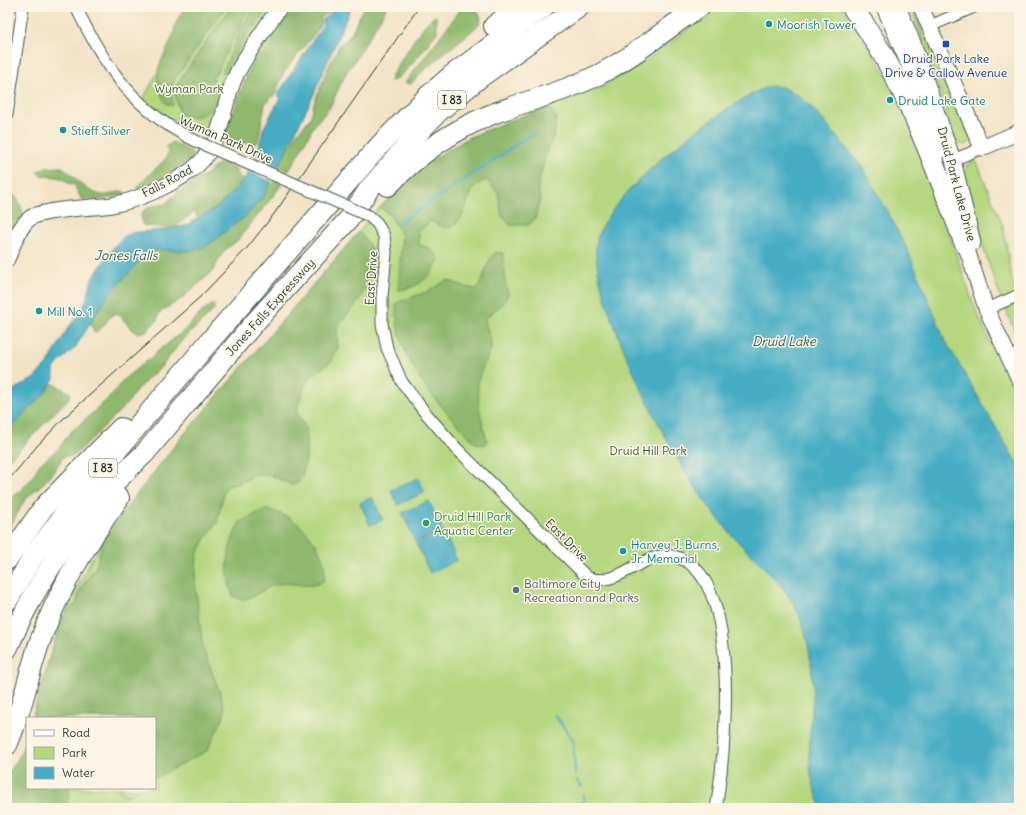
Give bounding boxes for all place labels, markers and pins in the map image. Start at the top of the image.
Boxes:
place label: Moorish Tower [777,17,856,32]
marker: Moorish Tower [764,19,774,29]
marker: Druid Park Lake Drive & Callow Avenue [941,39,951,49]
place label: Druid Park Lake Drive & Callow Avenue [885,51,1007,80]
place label: Druid Lake Gate [898,93,986,108]
marker: Druid Lake Gate [885,95,895,105]
place label: Stieff Silver [71,123,131,138]
marker: Stieff Silver [58,125,68,135]
place label: Mill No. 1 [47,304,93,319]
marker: Mill No. 1 [34,306,44,316]
place label: Druid Hill Park Aquatic Center [434,509,514,538]
marker: Druid Hill Park Aquatic Center [421,518,431,528]
place label: Harvey J. Burns, Jr. Memorial [631,537,719,566]
marker: Harvey J. Burns, Jr. Memorial [618,546,628,556]
place label: Baltimore City Recreation and Parks [524,576,639,605]
marker: Baltimore City Recreation and Parks [511,585,521,595]

